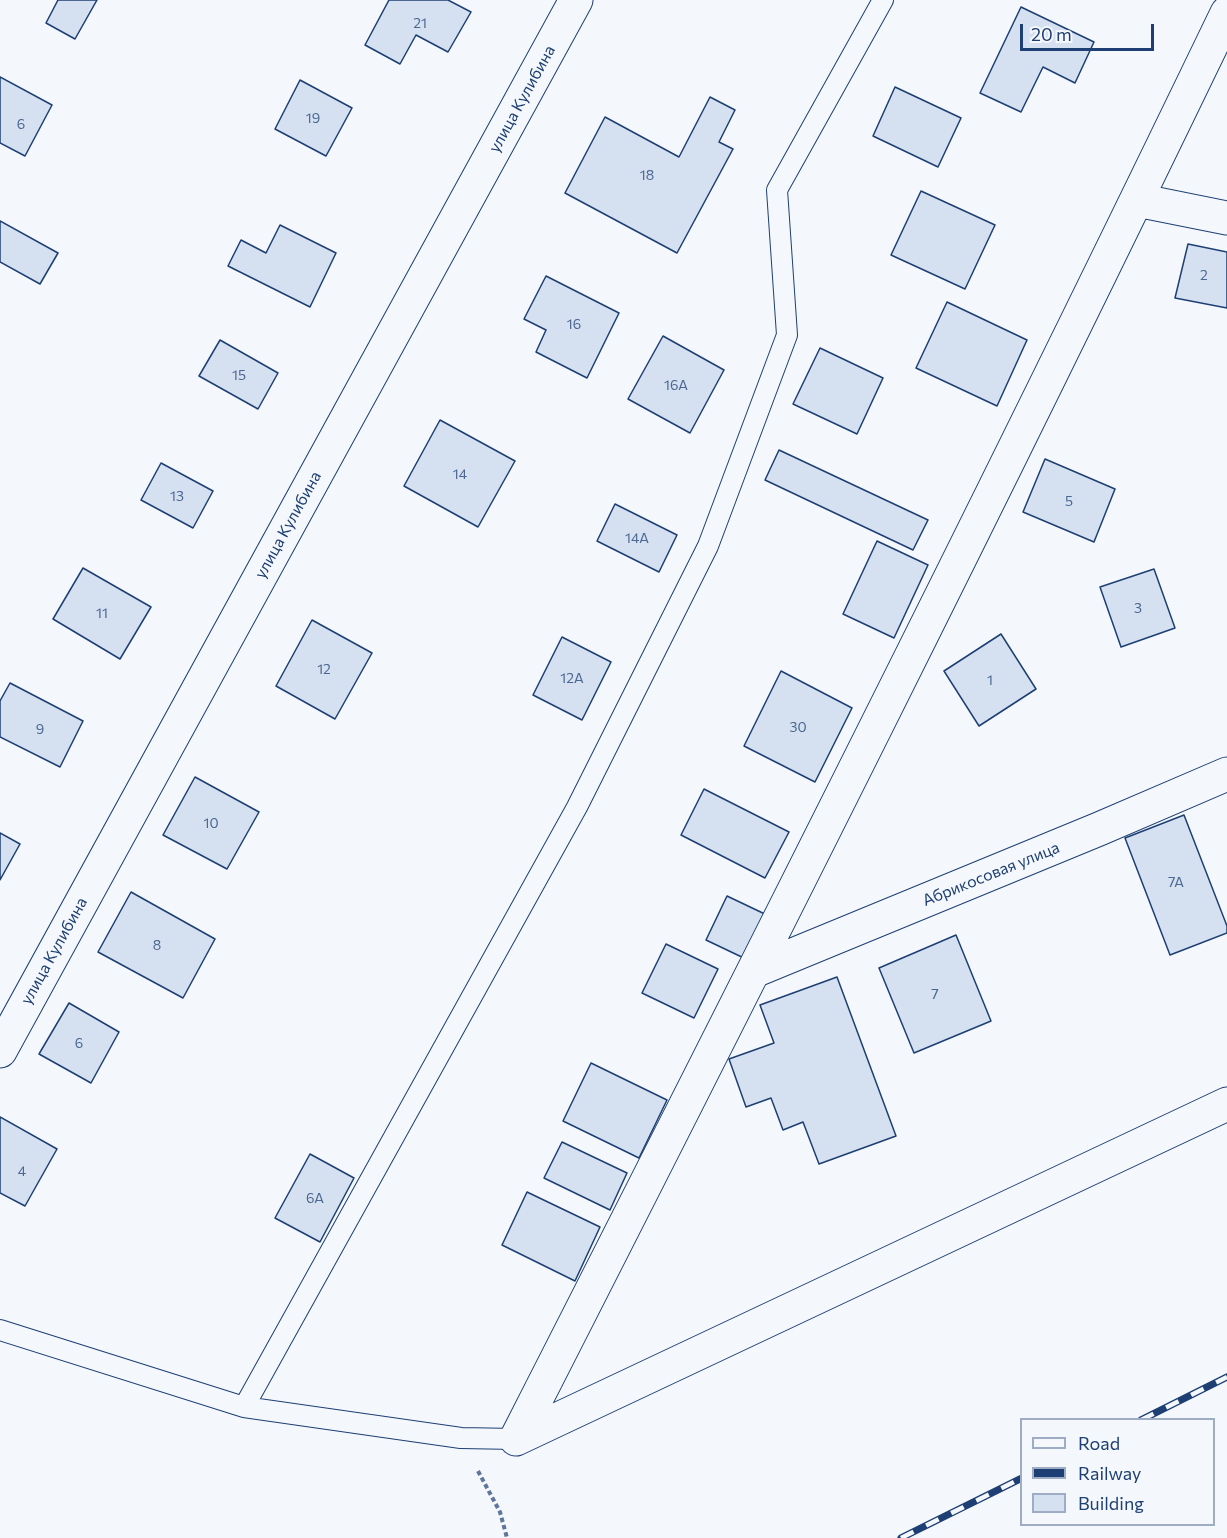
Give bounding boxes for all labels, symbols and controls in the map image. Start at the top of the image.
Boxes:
scale bar [1023,12,1156,50]
house number: 21 [413,15,427,31]
text: 20 m [1031,23,1072,45]
street label: улица Кулибина [485,42,559,156]
house number: 19 [306,110,320,126]
house number: 6 [17,116,25,132]
house number: 18 [640,167,654,183]
house number: 2 [1200,267,1208,283]
house number: 16 [567,316,581,332]
house number: 15 [232,367,246,383]
house number: 16А [664,377,688,393]
house number: 14 [453,466,467,482]
street label: улица Кулибина [251,468,325,582]
house number: 13 [170,488,184,504]
house number: 5 [1065,493,1073,509]
house number: 14А [625,530,649,546]
house number: 3 [1134,600,1142,616]
house number: 11 [96,605,108,621]
house number: 12 [317,661,331,677]
house number: 12А [560,670,584,686]
house number: 1 [987,672,993,688]
house number: 30 [789,719,807,735]
house number: 9 [36,721,44,737]
house number: 10 [203,815,219,831]
street label: Абрикосовая улица [920,838,1062,910]
house number: 7А [1168,874,1184,890]
street label: улица Кулибина [17,894,91,1008]
house number: 8 [153,937,161,953]
house number: 7 [931,986,939,1002]
house number: 6 [75,1035,83,1051]
house number: 4 [18,1163,26,1179]
house number: 6А [306,1190,324,1206]
legend [1020,1418,1215,1526]
text: Road [1078,1432,1120,1454]
text: Railway [1078,1462,1141,1484]
text: Building [1078,1492,1144,1514]

